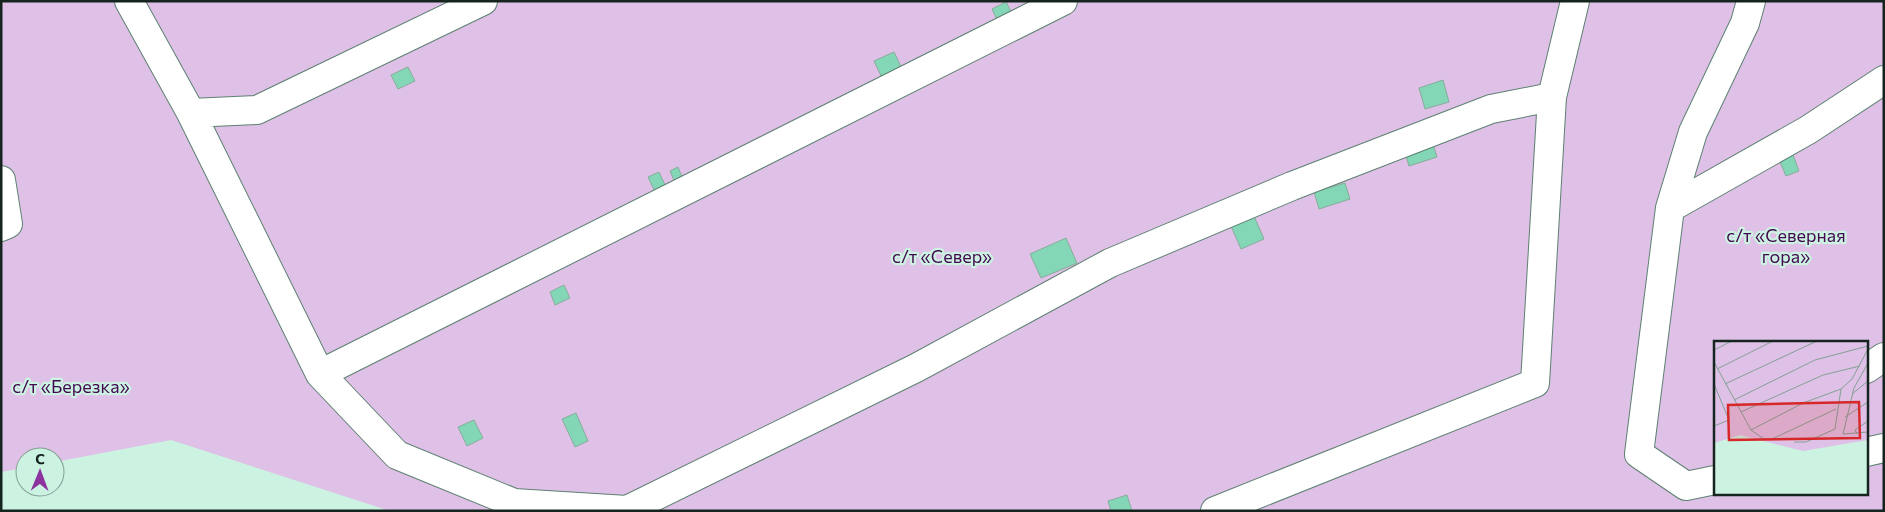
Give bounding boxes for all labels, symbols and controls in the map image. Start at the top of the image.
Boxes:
park label: с/т «Северная гора» [1726,224,1846,267]
park label: с/т «Север» [892,245,992,267]
inset map [1714,341,1868,494]
park label: с/т «Березка» [12,375,130,397]
north arrow [15,447,65,497]
text: С [35,450,45,467]

